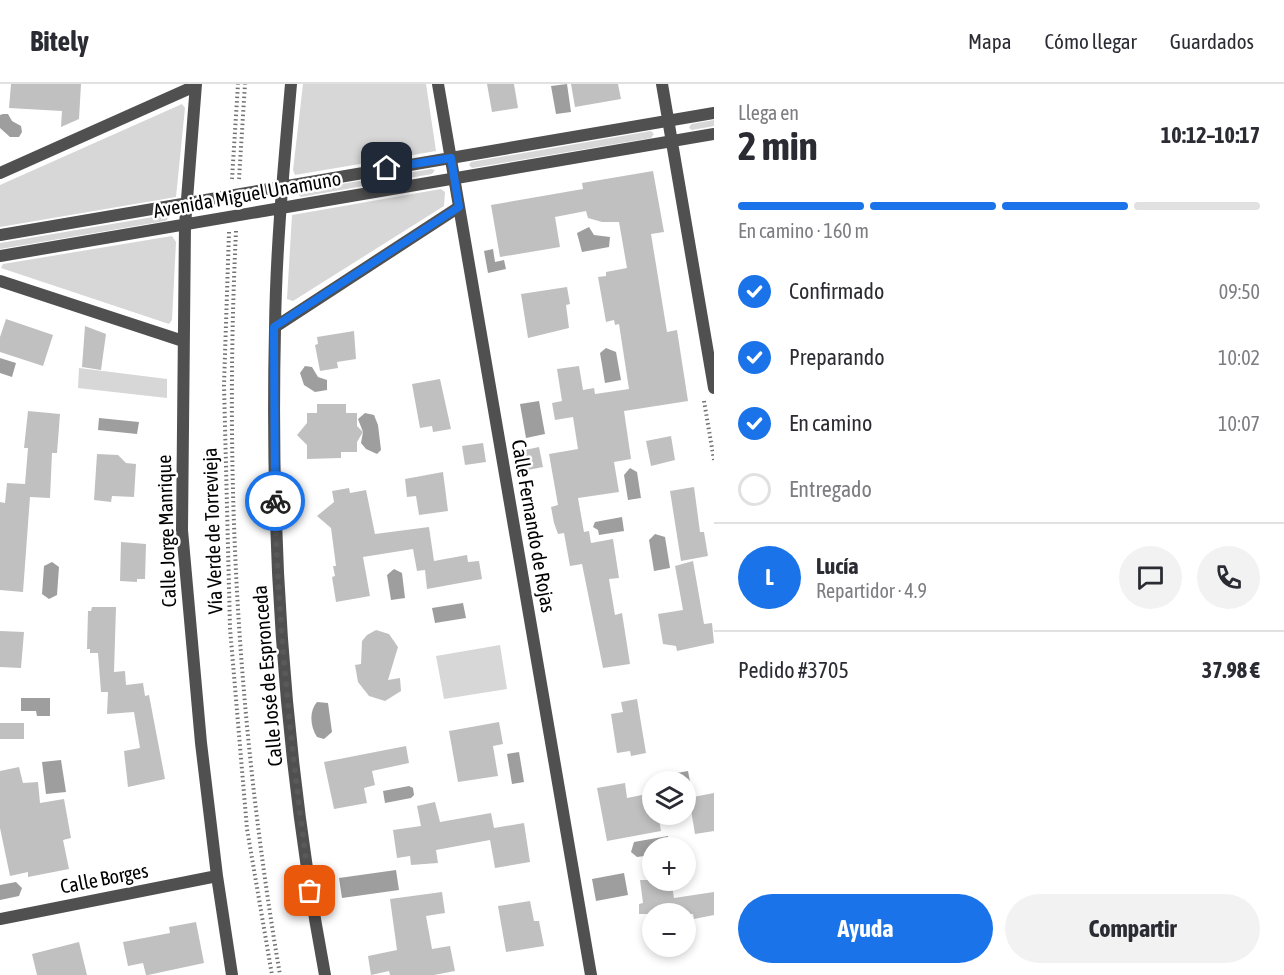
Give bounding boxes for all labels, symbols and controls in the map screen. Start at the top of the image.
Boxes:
text: Bitely [30,25,89,57]
text: Mapa [968,29,1012,53]
text: Cómo llegar [1045,29,1137,53]
text: Guardados [1170,29,1254,53]
text: Llega en [738,101,799,124]
text: 10:12–10:17 [1161,122,1260,148]
text: 2 min [738,124,818,168]
pin [361,142,412,193]
icon: home [370,151,403,184]
street label: Avenida Miguel Unamuno [151,166,343,222]
text: En camino · 160 m [738,219,869,242]
icon: check [738,275,771,308]
text: Confirmado [789,278,884,304]
text: 09:50 [1219,280,1260,303]
icon: check [738,341,771,374]
text: Preparando [789,344,885,370]
text: 10:02 [1218,346,1260,369]
icon: check [738,407,771,440]
text: En camino [789,410,872,436]
text: 10:07 [1218,412,1260,435]
street label: Calle Fernando de Rojas [507,438,561,614]
street label: Vía Verde de Torrevieja [198,447,226,615]
street label: Calle Jorge Manrique [152,454,180,608]
courier [245,471,305,531]
text: Entregado [789,476,872,502]
icon: bike [259,485,292,518]
button: chat [1119,546,1182,609]
button: phone [1197,546,1260,609]
text: Lucía [816,553,859,579]
text: L [765,564,774,590]
text: Repartidor · 4.9 [816,579,927,602]
street label: Calle José de Espronceda [248,584,286,768]
text: Pedido #3705 [738,657,849,683]
text: 37.98 € [1202,657,1260,683]
map controls [642,771,696,957]
button: layers [642,771,696,825]
button: + [642,837,696,891]
street label: Calle Borges [58,858,150,898]
pin [284,865,335,916]
icon: bag [293,874,326,907]
button: Ayuda [738,894,993,963]
button: Compartir [1005,894,1260,963]
button: − [642,903,696,957]

